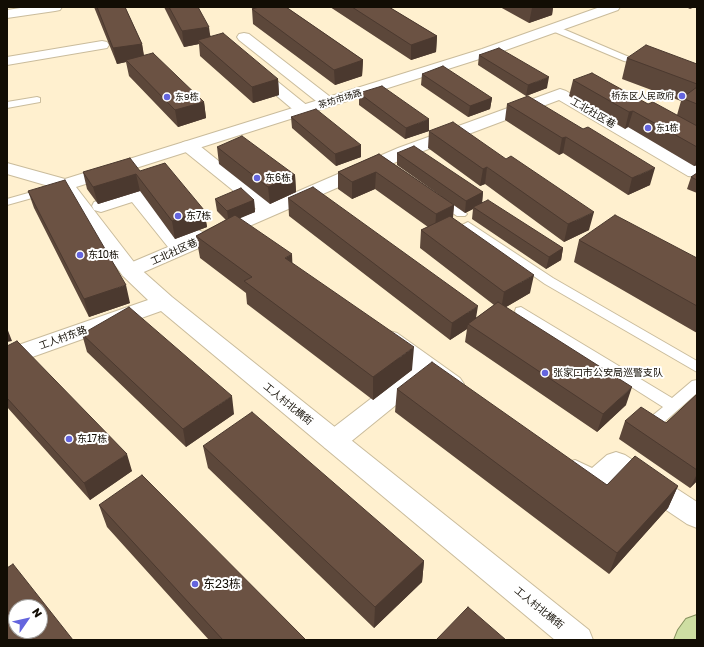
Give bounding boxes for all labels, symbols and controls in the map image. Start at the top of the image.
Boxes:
street label: 茶坊市场路 [317,87,363,111]
place label: 桥东区人民政府 [611,91,674,101]
marker: 桥东区人民政府 [677,91,687,101]
marker: 东9栋 [162,92,172,102]
place label: 东9栋 [175,92,198,102]
street label: 工北社区巷 [568,95,618,131]
marker: 东1栋 [643,123,653,133]
place label: 东1栋 [656,123,678,133]
place label: 东6栋 [265,172,291,184]
marker: 东6栋 [252,173,262,183]
place label: 东7栋 [186,210,211,222]
marker: 东7栋 [173,211,183,221]
street label: 工北社区巷 [149,236,199,268]
place label: 东10栋 [88,249,119,261]
marker: 东10栋 [75,250,85,260]
street label: 工人村东路 [37,324,89,352]
place label: 张家口市公安局巡警支队 [553,367,663,379]
marker: 张家口市公安局巡警支队 [540,368,550,378]
street label: 工人村北横街 [261,380,315,428]
place label: 东17栋 [77,433,107,445]
marker: 东17栋 [64,434,74,444]
place label: 东23栋 [203,577,241,591]
marker: 东23栋 [190,579,200,589]
street label: 工人村北横街 [512,584,566,632]
north arrow [8,599,48,639]
text: N [30,605,45,620]

